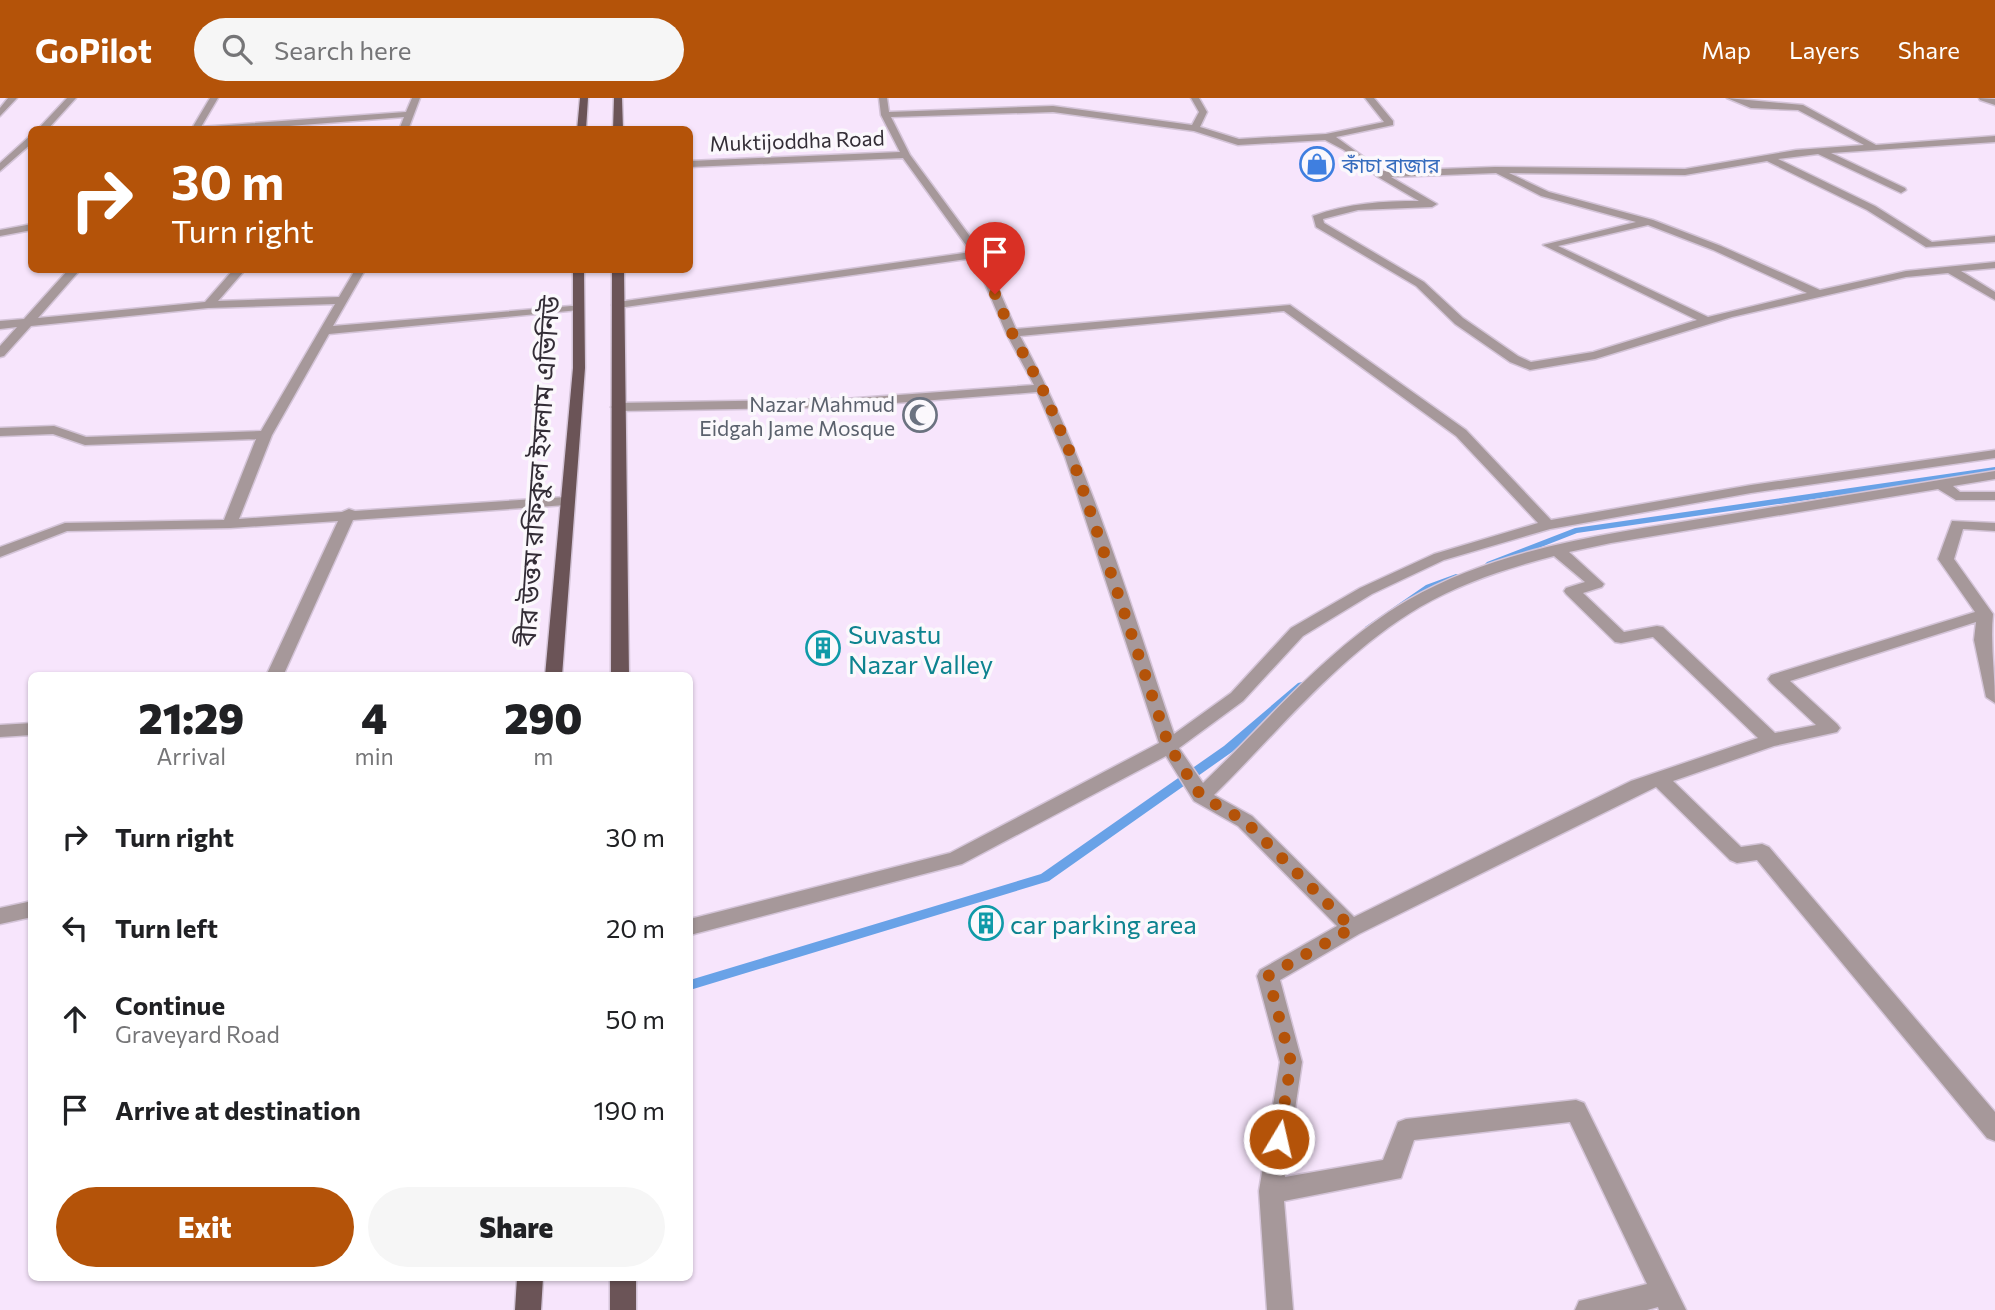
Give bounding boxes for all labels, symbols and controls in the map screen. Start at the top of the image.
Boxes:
search box [194,18,684,81]
text: GoPilot [35,29,152,70]
icon: search [218,30,256,68]
text: Search here [274,34,411,65]
text: Map [1702,35,1751,64]
text: Layers [1789,35,1860,64]
text: Share [1898,35,1960,64]
street label: Muktijoddha Road [709,124,885,156]
shop icon: কাঁচা বাজার [1298,145,1336,183]
text: 30 m [171,150,284,210]
place label: কাঁচা বাজার [1341,152,1440,177]
icon: right [56,154,147,245]
text: Turn right [171,210,314,250]
pin [965,222,1025,294]
icon: arrive [976,233,1014,271]
street label: বীর উত্তম রফিকুল ইসলাম এভিনিউ [509,294,566,649]
place label: Nazar Mahmud Eidgah Jame Mosque [699,391,895,440]
mosque icon: Nazar Mahmud Eidgah Jame Mosque [901,396,939,434]
place label: Suvastu Nazar Valley [848,618,993,679]
building icon: Suvastu Nazar Valley [804,629,842,667]
text: 21:29 [138,691,244,743]
text: 4 [361,691,387,743]
text: 290 [504,691,583,743]
text: Arrival [157,742,226,770]
text: min [355,742,394,770]
text: m [533,742,553,770]
icon: right [56,818,94,856]
text: Turn right [115,821,234,852]
text: 30 m [606,821,665,852]
building icon: car parking area [967,904,1005,942]
place label: car parking area [1010,908,1197,939]
icon: left [56,909,94,947]
text: Turn left [115,912,218,943]
text: 20 m [606,912,665,943]
text: Continue [115,989,225,1020]
icon: ahead [56,1000,94,1038]
text: 50 m [605,1003,665,1034]
text: Graveyard Road [115,1020,280,1048]
icon: arrive [56,1091,94,1129]
text: Arrive at destination [115,1094,361,1125]
text: 190 m [593,1094,665,1125]
position arrow [1242,1102,1316,1176]
button: Exit [56,1187,354,1267]
button: Share [368,1187,665,1267]

